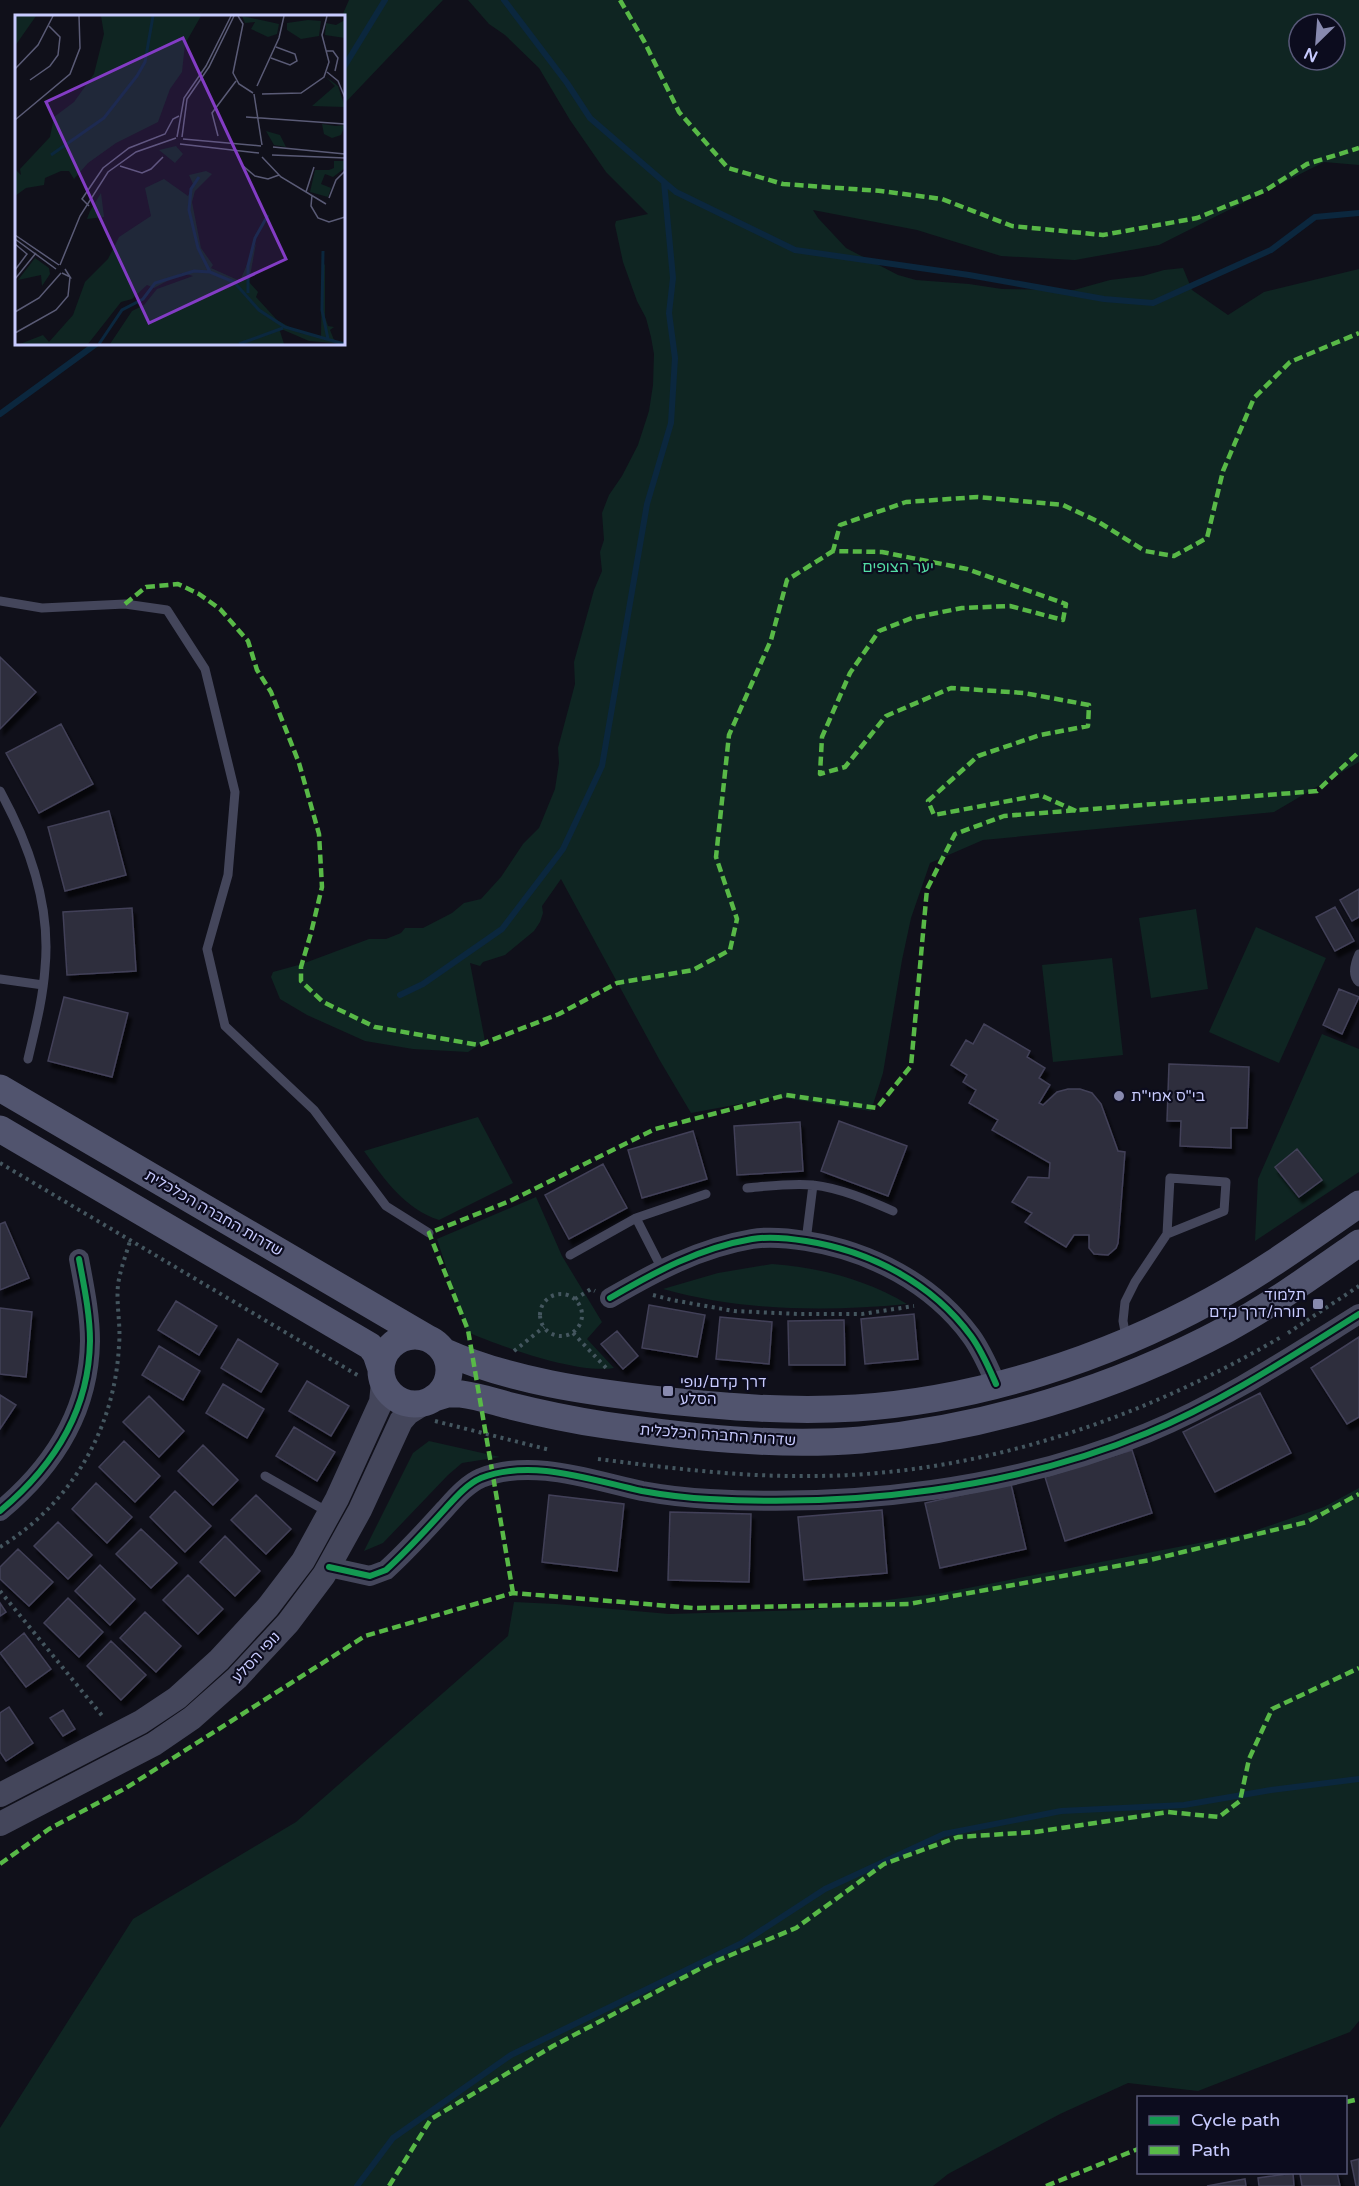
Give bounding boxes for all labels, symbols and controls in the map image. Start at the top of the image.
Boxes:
north arrow [1287,12,1347,72]
inset map [15,15,345,345]
text: N [1301,43,1321,66]
park label: יער הצופים [862,558,934,576]
place label: בי"ס אמי"ת [1131,1087,1206,1105]
marker: בי"ס אמי"ת [1112,1089,1126,1103]
street label: שדרות החברה הכלכלית [142,1166,286,1260]
place label: תלמוד תורה/דרך קדם [1209,1286,1306,1321]
marker: תלמוד תורה/דרך קדם [1311,1297,1325,1311]
place label: דרך קדם/נופי הסלע [680,1373,767,1408]
marker: דרך קדם/נופי הסלע [661,1384,675,1398]
street label: שדרות החברה הכלכלית [639,1421,797,1449]
street label: נופי הסלע [228,1628,284,1686]
legend [1137,2096,1347,2174]
text: Cycle path [1191,2109,1280,2131]
text: Path [1191,2139,1230,2161]

